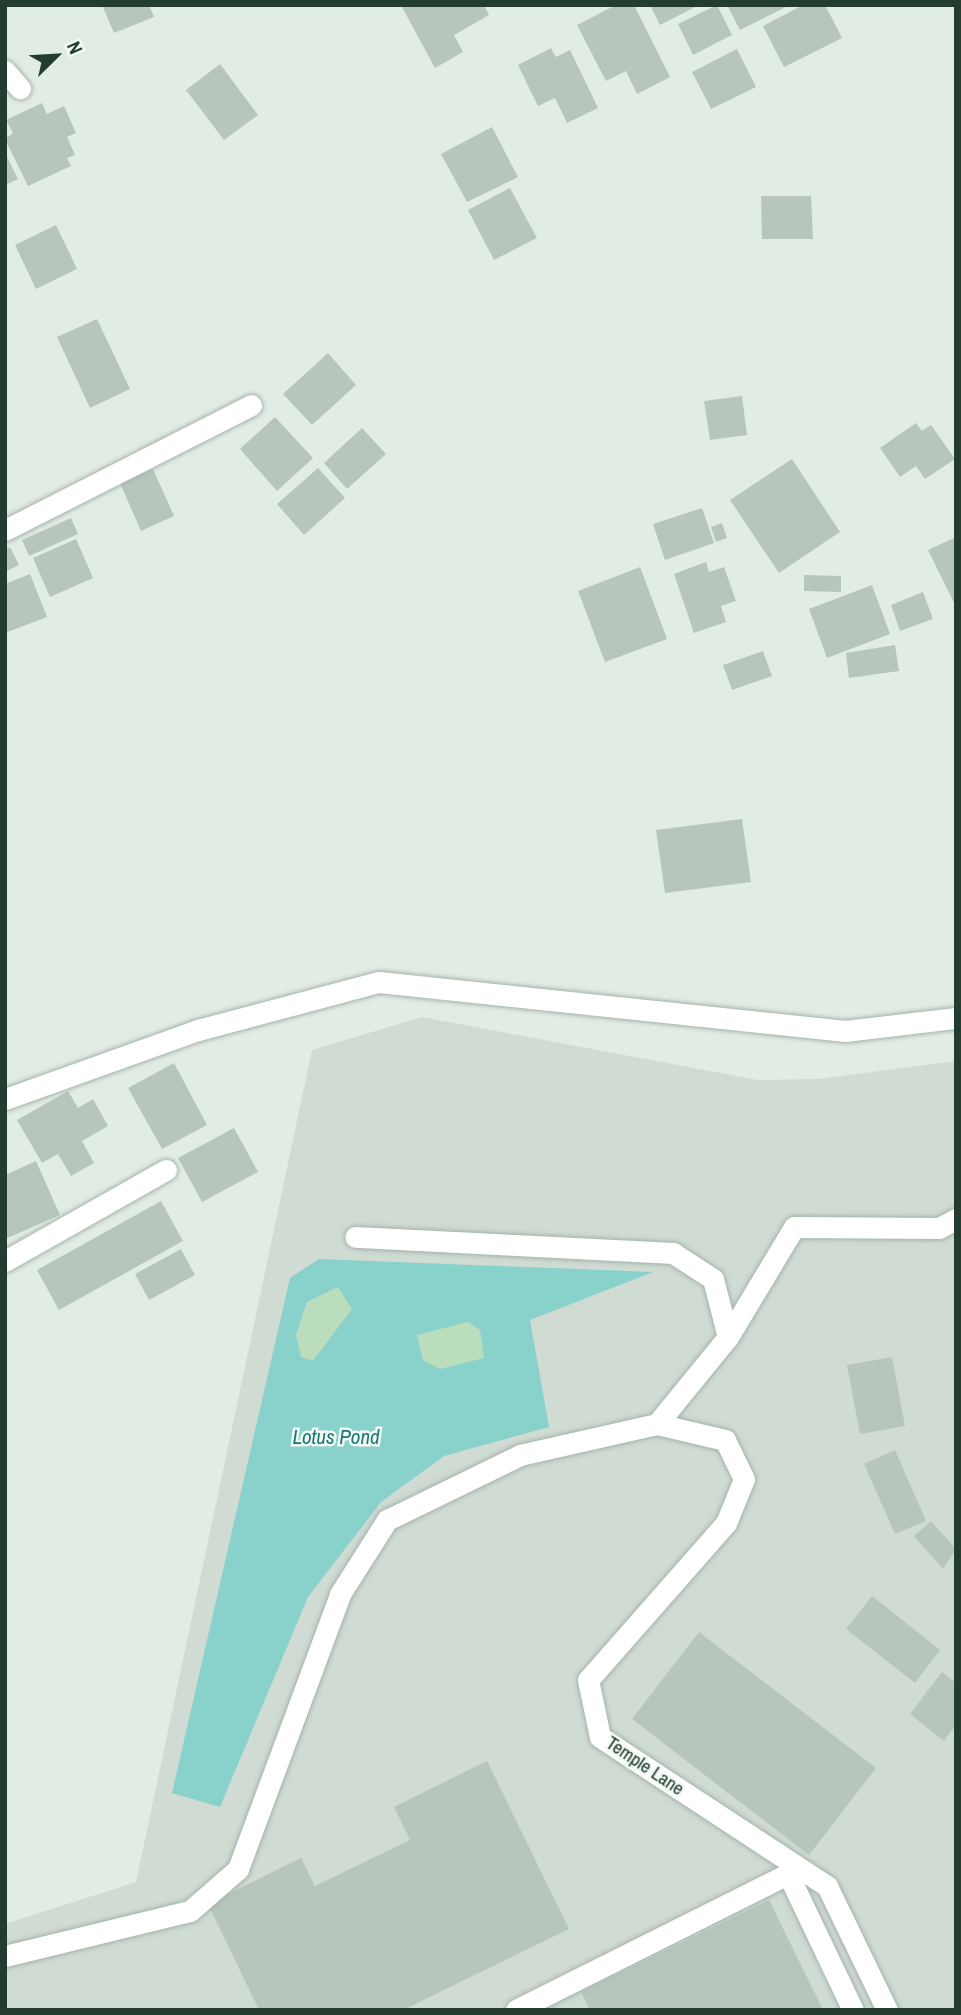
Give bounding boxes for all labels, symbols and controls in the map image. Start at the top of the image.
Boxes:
north arrow [21,21,91,91]
text: N [61,37,89,58]
water label: Lotus Pond [292,1424,380,1450]
street label: Temple Lane [602,1732,688,1800]

